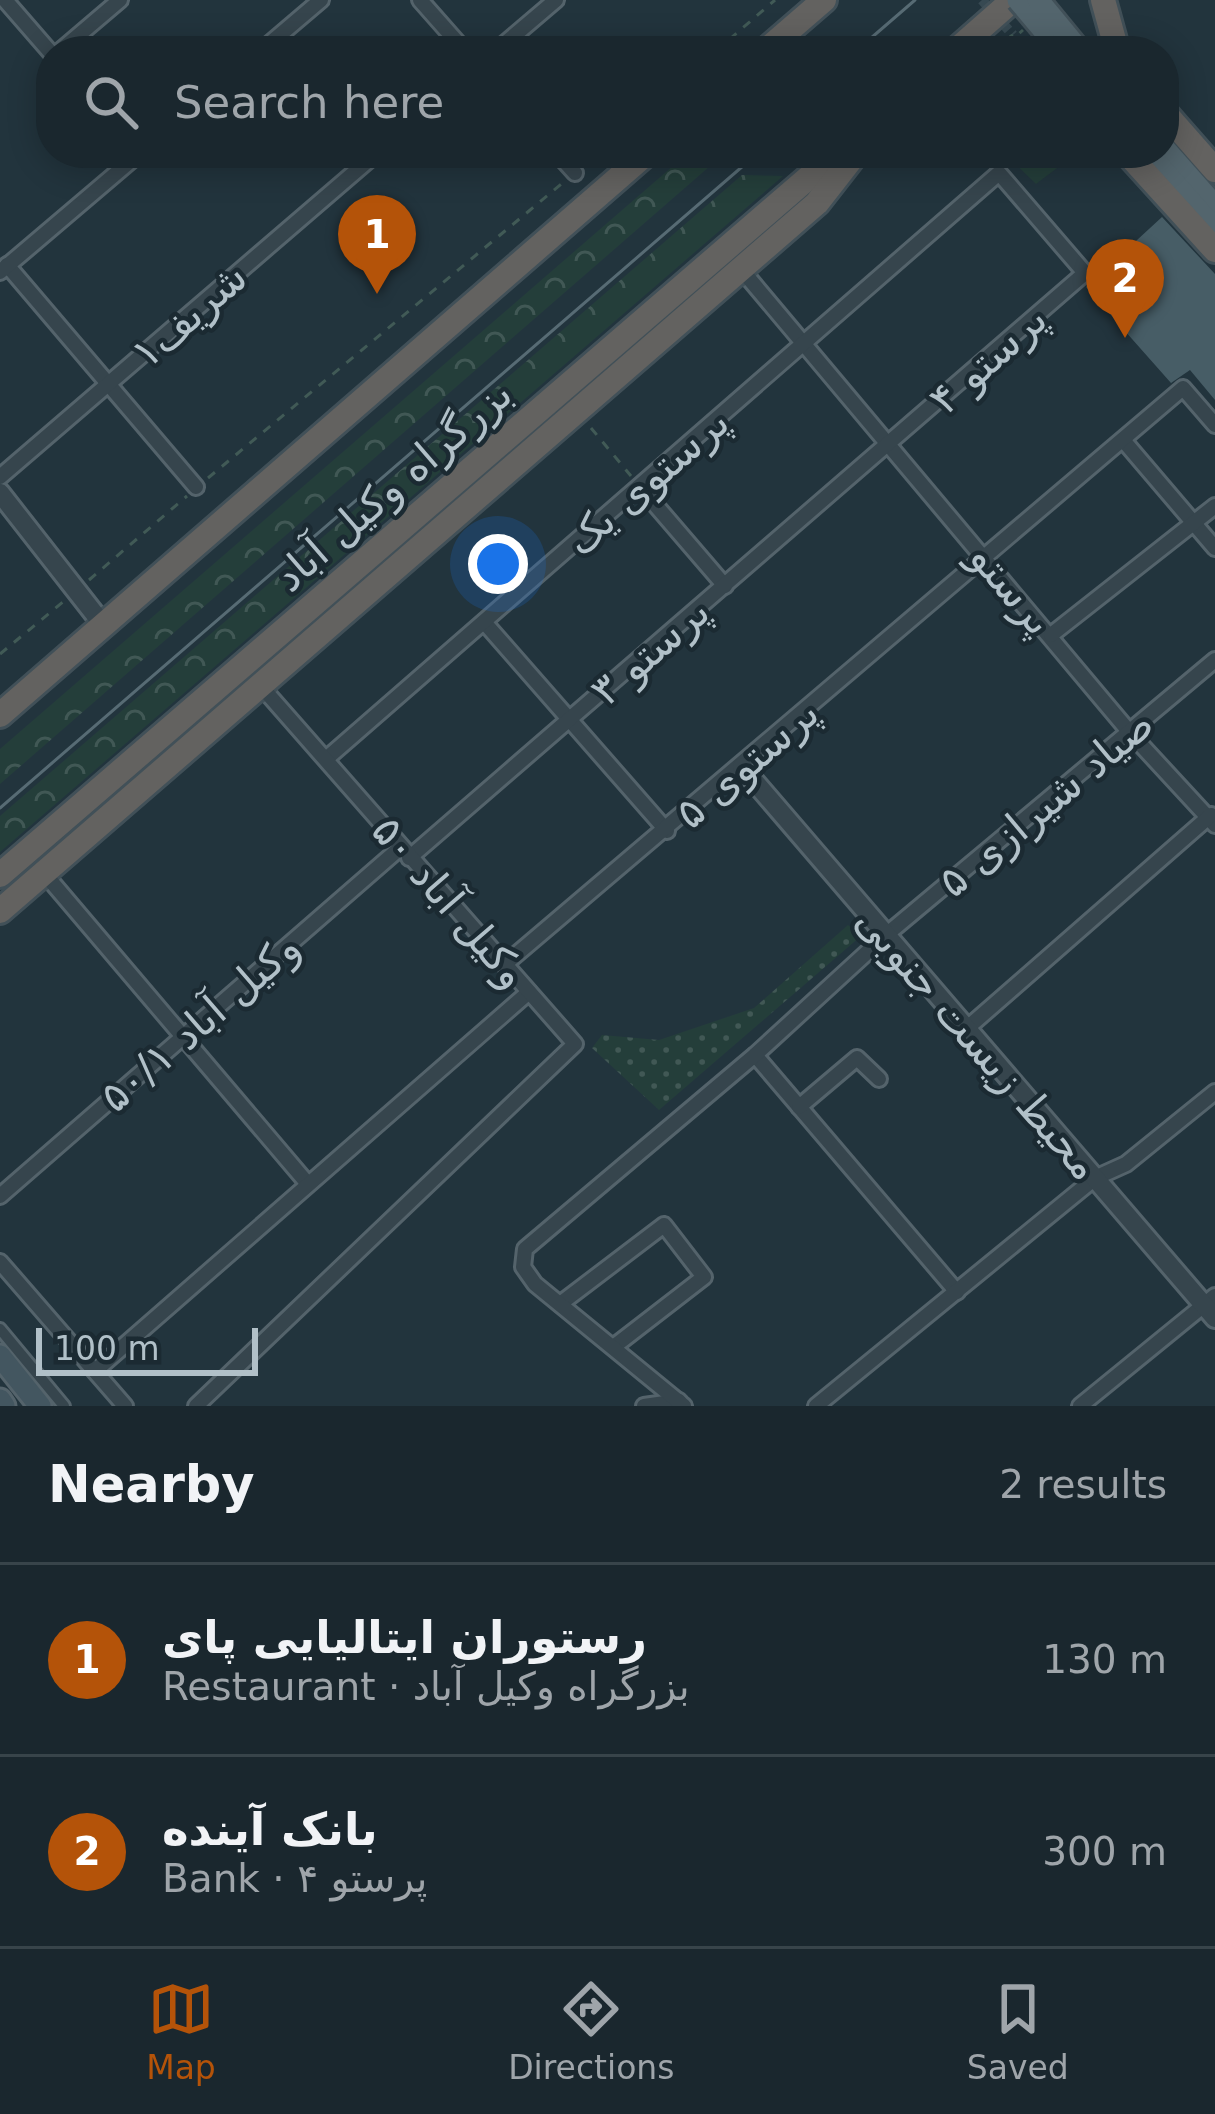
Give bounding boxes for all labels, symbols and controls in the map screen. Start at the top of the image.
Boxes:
search box [36,36,1179,168]
icon: search [78,69,144,135]
text: Search here [174,76,444,129]
pin: 1 [338,195,416,294]
pin: 2 [1086,239,1164,338]
street label: شریف١ [122,252,256,378]
street label: پرستو ۴ [919,294,1057,425]
street label: بزرگراه وکیل آباد [264,368,522,601]
street label: پرستوی یک [555,397,739,566]
street label: پرستو [958,532,1064,645]
your location [468,534,528,594]
street label: پرستو ۳ [581,586,720,716]
street label: پرستوی ۵ [666,688,829,839]
street label: صیاد شیرازی ۵ [929,699,1163,907]
street label: ۵۰ وکیل آباد [362,805,539,998]
street label: محیط زیست جنوبی [846,896,1110,1190]
street label: وکیل آباد ۵۰/۱ [90,921,310,1122]
scale bar [36,1322,258,1375]
text: 100 m [54,1329,160,1368]
text: Nearby [48,1455,255,1514]
text: 2 results [999,1462,1167,1507]
text: رستوران ایتالیایی پای [162,1611,647,1664]
text: 1 [73,1637,101,1682]
text: 130 m [1042,1637,1167,1682]
text: Restaurant · بزرگراه وکیل آباد [162,1664,690,1709]
text: بانک آینده [162,1803,378,1856]
text: 2 [73,1829,101,1874]
text: 300 m [1042,1829,1167,1874]
text: Bank · پرستو ۴ [162,1856,427,1901]
tab: Map [146,1976,216,2087]
tab: Directions [508,1976,674,2087]
tab: Saved [967,1976,1069,2087]

